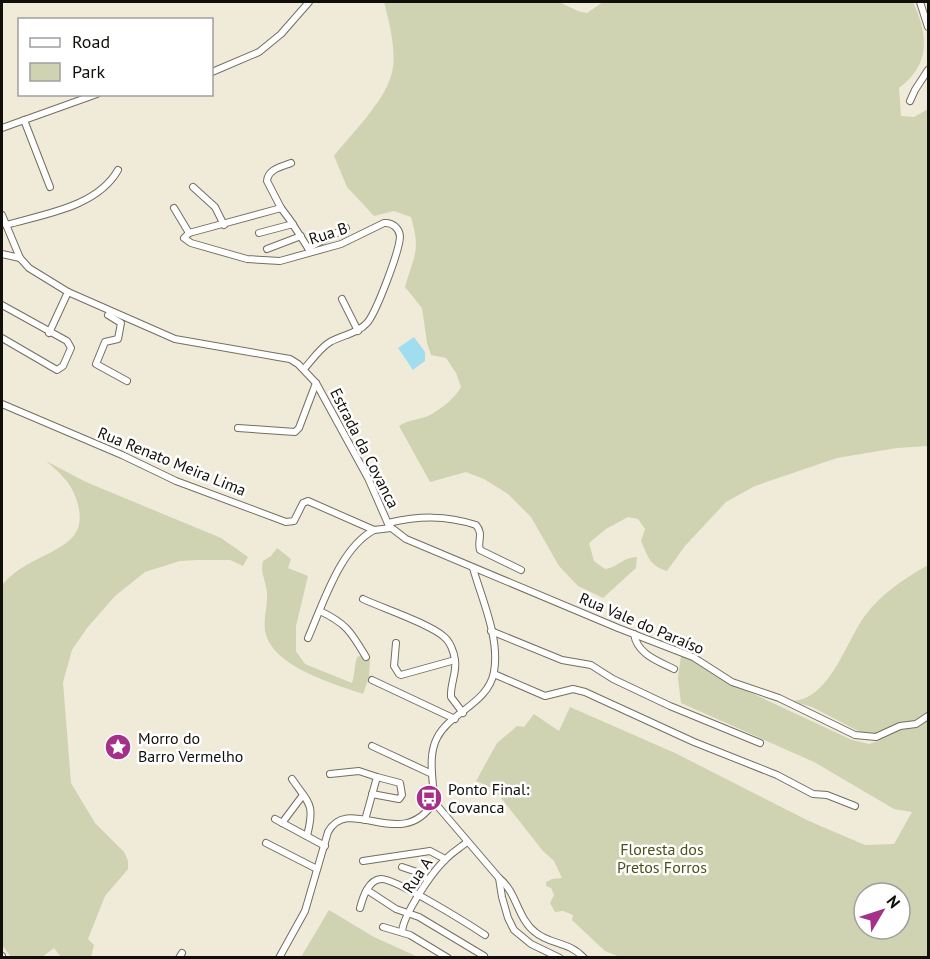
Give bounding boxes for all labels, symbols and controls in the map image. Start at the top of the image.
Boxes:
legend [18,18,213,96]
text: Road [72,30,110,53]
text: Park [72,60,105,83]
street label: Rua B [306,217,350,249]
street label: Estrada da Covanca [326,385,404,511]
street label: Rua Renato Meira Lima [95,422,249,500]
street label: Rua Vale do Paraíso [577,588,707,658]
place label: Morro do Barro Vermelho [138,728,243,766]
place icon: Morro do Barro Vermelho [103,732,133,762]
place label: Ponto Final: Covanca [448,779,530,817]
bus stop icon: Ponto Final: Covanca [414,783,444,813]
park label: Floresta dos Pretos Forros [617,839,707,877]
street label: Rua A [398,853,437,897]
north arrow [852,881,912,941]
text: N [883,891,905,912]

